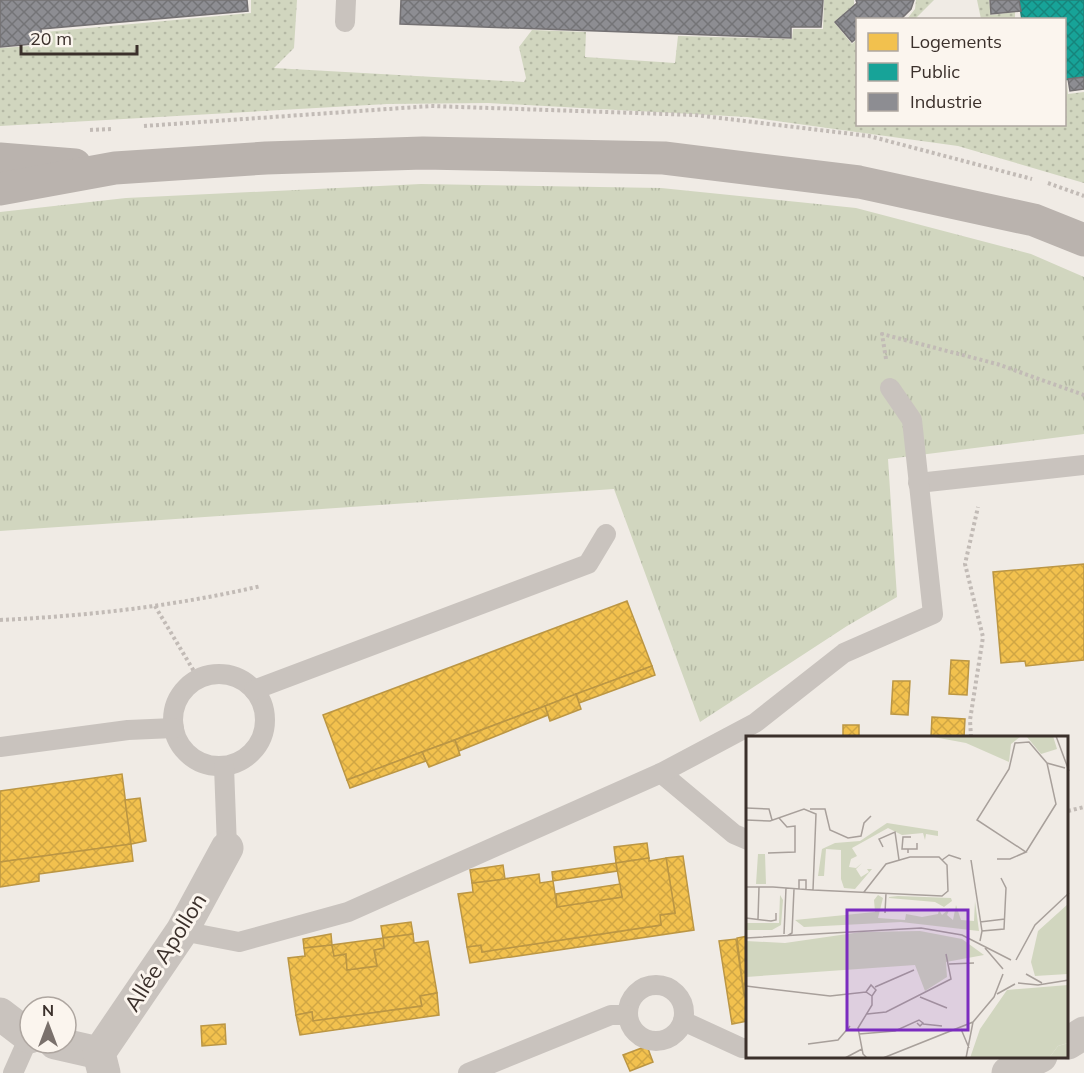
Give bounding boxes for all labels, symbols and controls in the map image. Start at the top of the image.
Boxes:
scale bar [21,18,136,56]
legend [856,18,1066,126]
text: 20 m [30,27,72,50]
text: Logements [910,30,1002,53]
text: Public [910,60,960,83]
text: Industrie [910,90,982,113]
inset map [746,736,1069,1058]
street label: Allée Apollon [118,888,212,1016]
north arrow [18,995,78,1055]
text: N [42,1000,54,1020]

